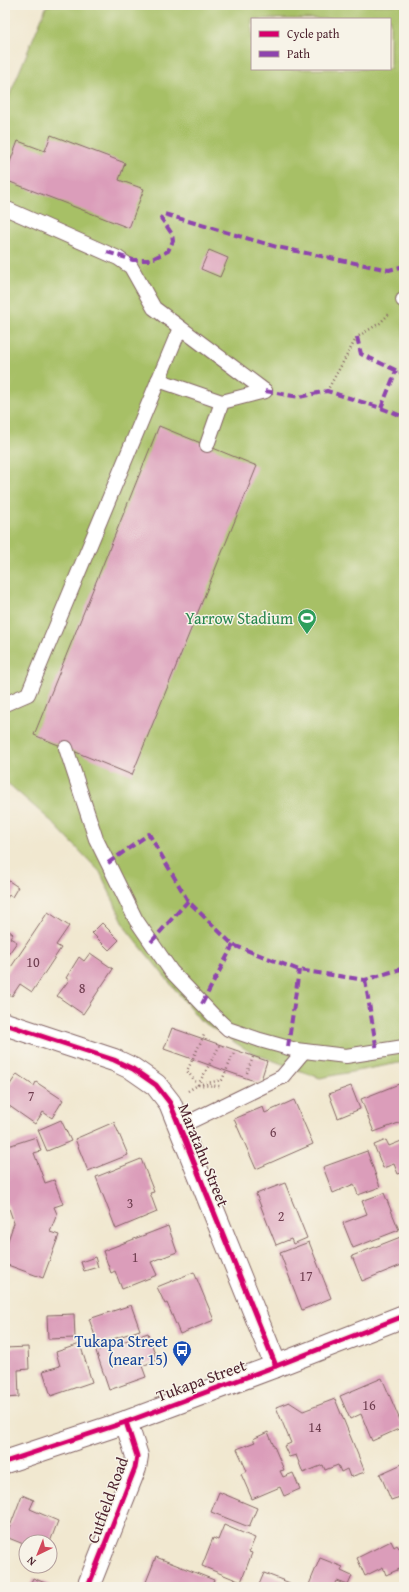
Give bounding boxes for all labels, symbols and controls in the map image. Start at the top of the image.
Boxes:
legend [251,18,391,70]
text: Cycle path [287,25,340,42]
text: Path [287,45,310,62]
place label: Yarrow Stadium [185,606,293,630]
sports icon: Yarrow Stadium [296,607,318,635]
house number: 10 [26,952,40,972]
house number: 8 [79,978,86,998]
house number: 7 [28,1086,35,1106]
street label: Maratahu Street [172,1100,236,1211]
house number: 6 [270,1122,277,1142]
house number: 3 [127,1193,133,1213]
house number: 2 [278,1206,284,1226]
house number: 1 [132,1247,138,1267]
house number: 17 [299,1266,313,1286]
place label: Tukapa Street (near 15) [74,1329,168,1371]
bus stop icon: Tukapa Street (near 15) [171,1339,193,1367]
street label: Tukapa Street [153,1353,249,1407]
house number: 16 [362,1395,376,1415]
house number: 14 [308,1417,322,1437]
street label: Cutfield Road [80,1453,134,1546]
north arrow [18,1534,58,1574]
text: N [23,1553,39,1570]

